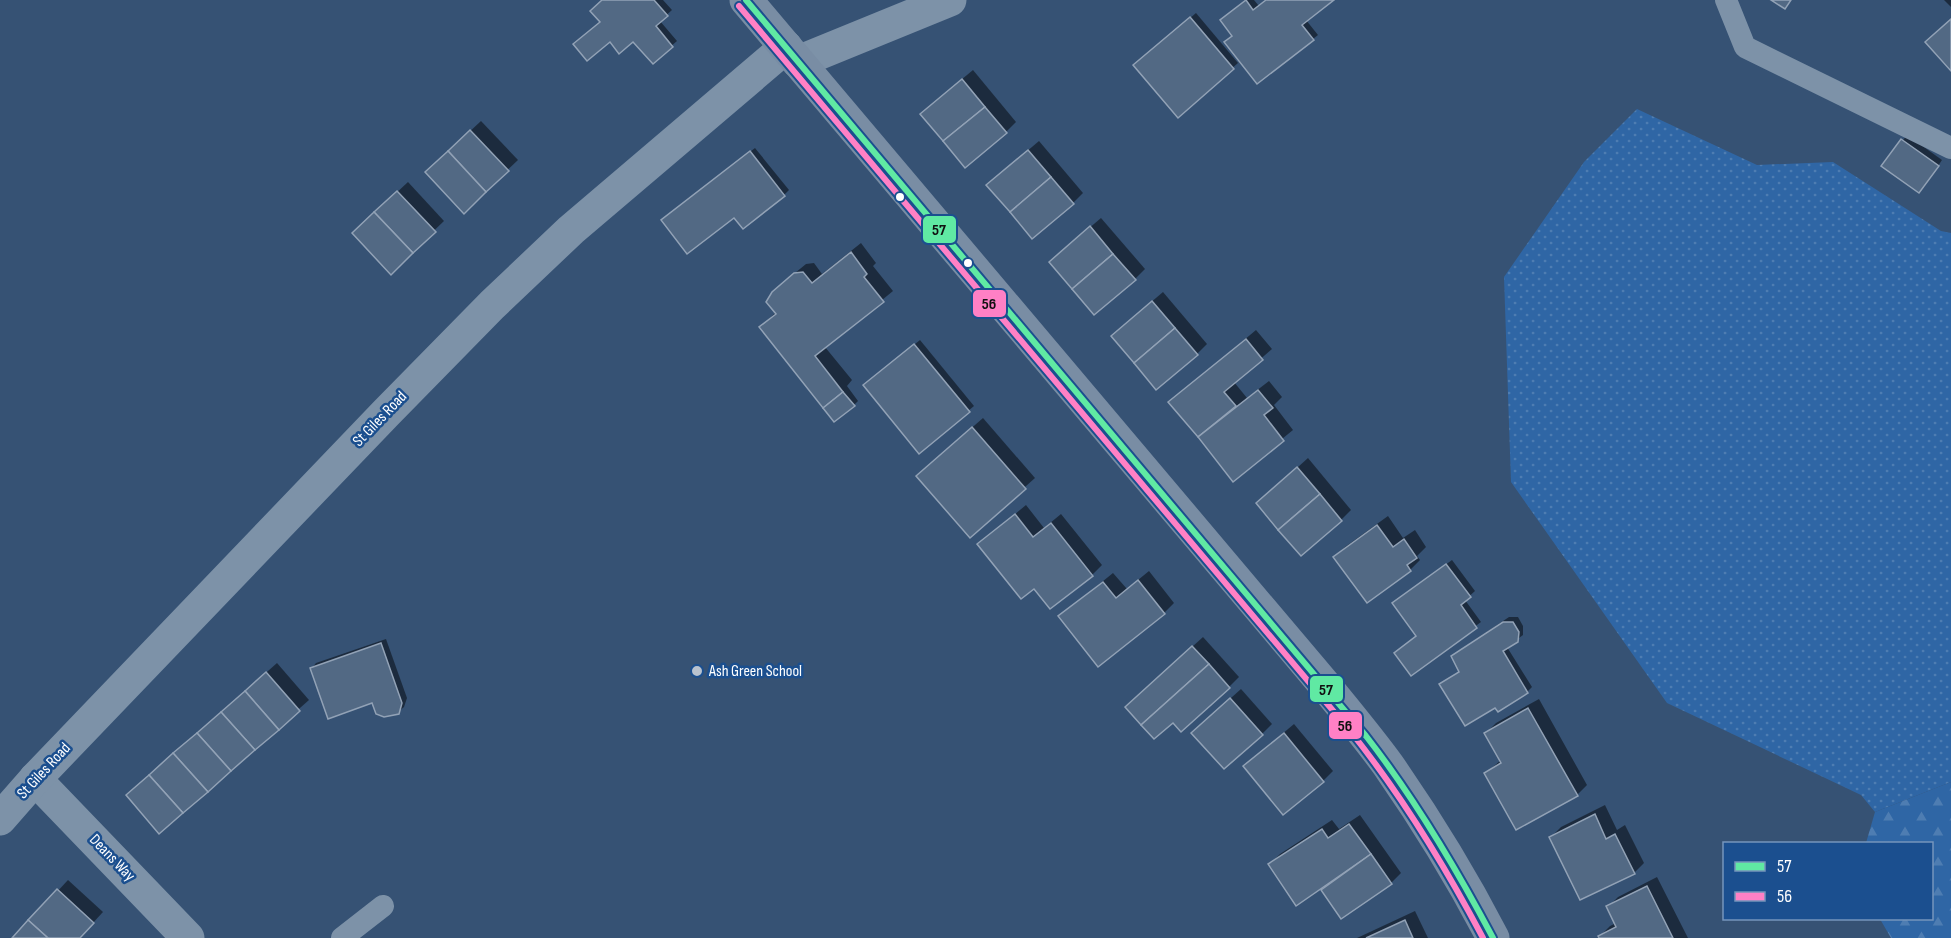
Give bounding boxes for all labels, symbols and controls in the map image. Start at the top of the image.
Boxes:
unlabelled marker [894,191,906,203]
line badge: 57 [922,215,957,244]
text: 57 [932,221,946,240]
unlabelled marker [962,257,974,269]
line badge: 56 [972,289,1007,318]
text: 56 [982,295,996,314]
street label: St Giles Road [349,387,411,451]
place label: Ash Green School [708,662,802,681]
marker: Ash Green School [690,664,704,678]
line badge: 57 [1309,675,1344,703]
text: 57 [1319,681,1333,700]
line badge: 56 [1328,711,1363,740]
text: 56 [1338,717,1352,736]
street label: St Giles Road [13,739,75,803]
street label: Deans Way [85,831,139,885]
legend [1723,842,1933,920]
text: 57 [1777,856,1792,877]
text: 56 [1777,886,1792,907]

